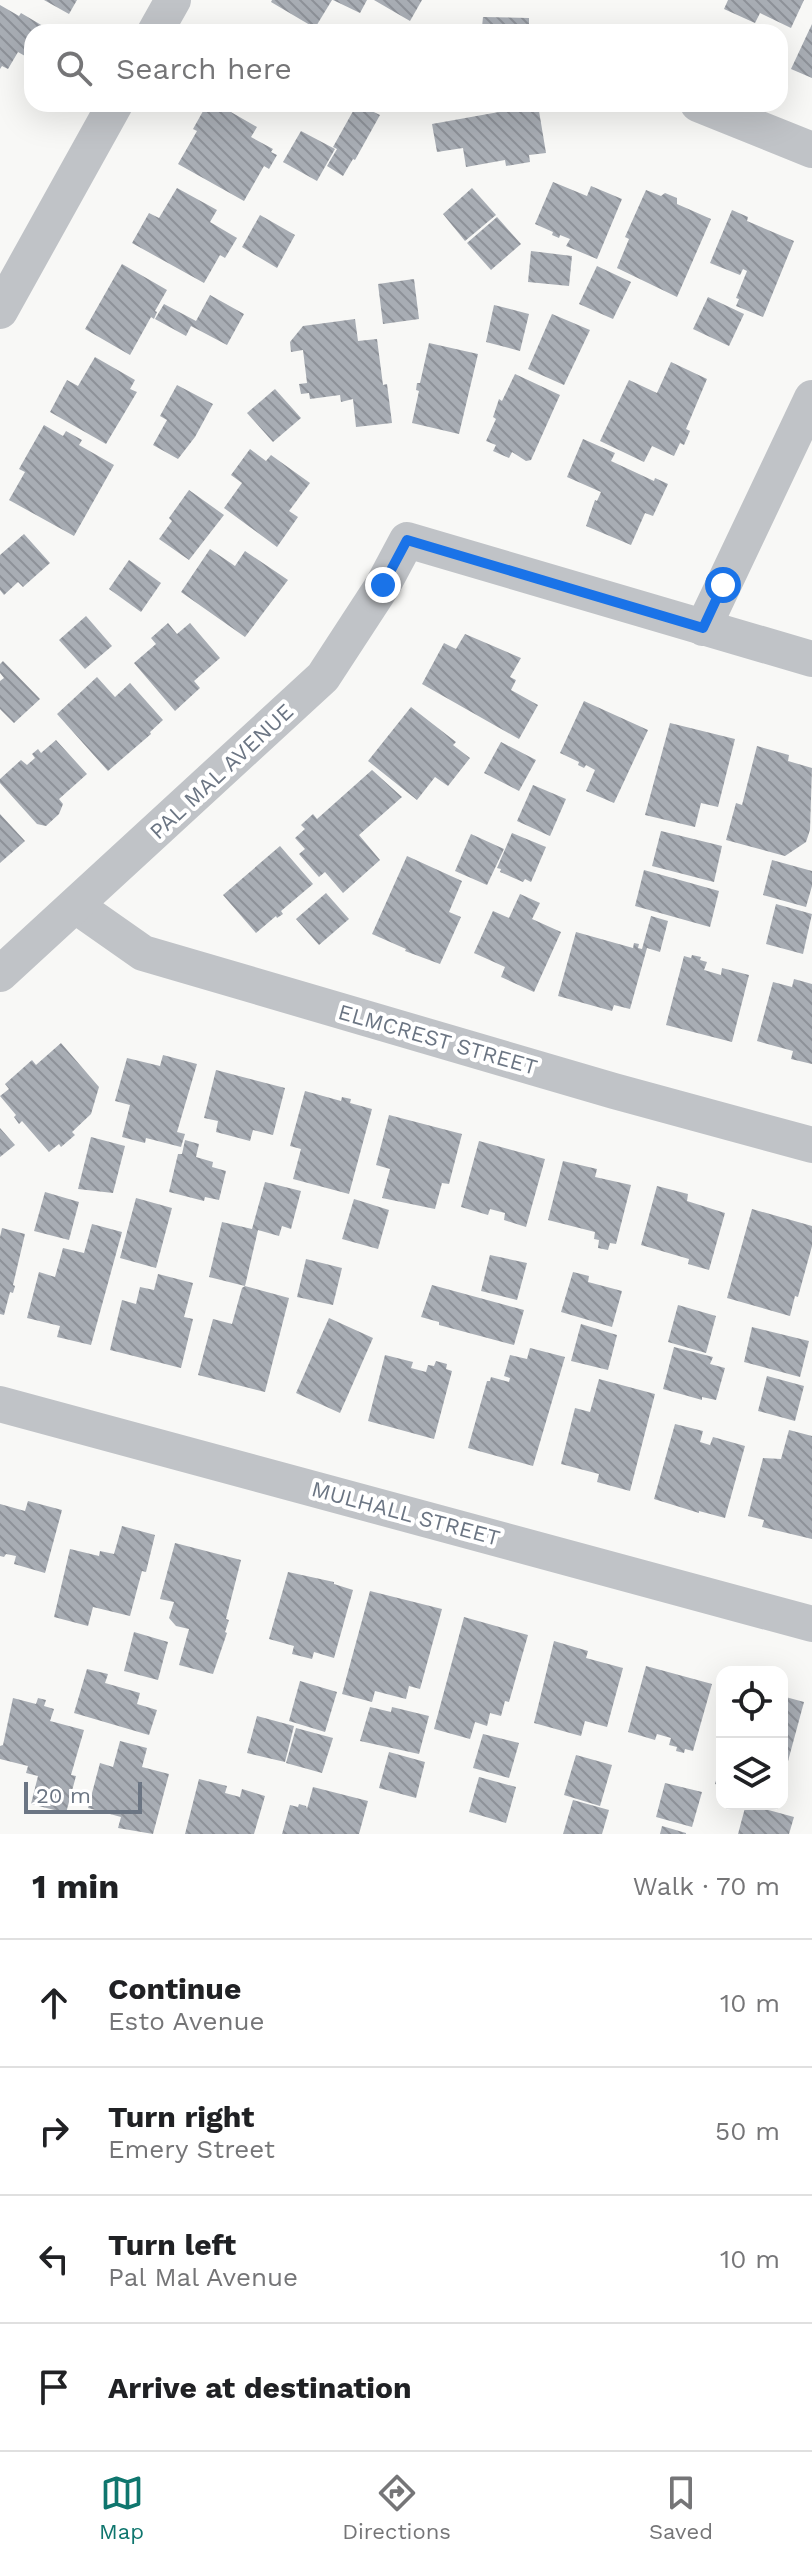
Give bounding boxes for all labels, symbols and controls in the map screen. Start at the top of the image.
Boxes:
search box [24,24,788,112]
icon: search [52,46,96,90]
text: Search here [116,51,292,86]
route end [365,567,401,603]
route start [705,567,741,603]
street label: PAL MAL AVENUE [145,699,298,844]
street label: ELMCREST STREET [335,999,540,1080]
street label: MULHALL STREET [309,1476,503,1551]
map controls [716,1666,788,1810]
button: locate [716,1666,788,1738]
button: layers [716,1738,788,1810]
scale bar [24,1778,142,1814]
text: 20 m [36,1783,91,1808]
text: 1 min [32,1866,119,1906]
text: Walk · 70 m [633,1871,780,1901]
text: Continue [108,1971,241,2006]
icon: ahead [32,1981,76,2025]
text: 10 m [720,1988,780,2018]
text: Esto Avenue [108,2006,265,2036]
text: Turn right [108,2099,254,2134]
icon: right [32,2109,76,2153]
text: 50 m [715,2116,780,2146]
text: Emery Street [108,2134,275,2164]
text: Turn left [108,2227,236,2262]
icon: left [32,2237,76,2281]
text: 10 m [720,2244,780,2274]
text: Pal Mal Avenue [108,2262,298,2292]
icon: arrive [32,2365,76,2409]
text: Arrive at destination [108,2370,412,2405]
tab: Map [99,2471,144,2544]
tab: Directions [342,2471,451,2544]
tab: Saved [649,2471,713,2544]

